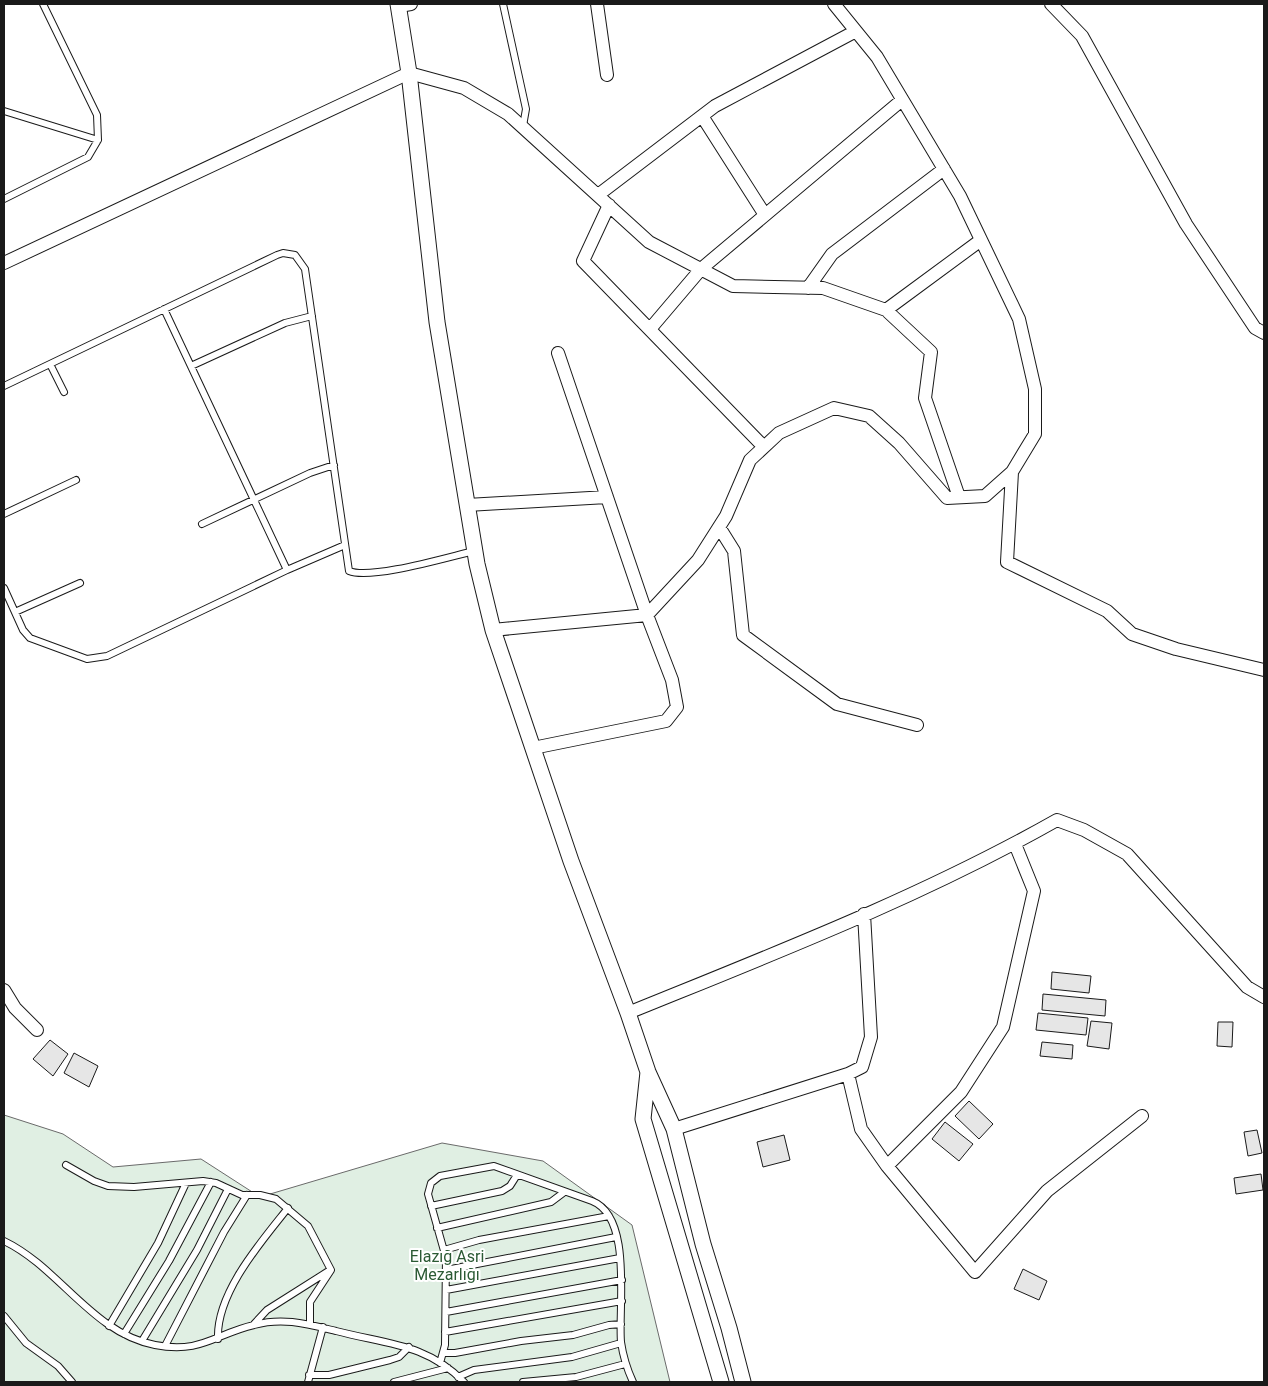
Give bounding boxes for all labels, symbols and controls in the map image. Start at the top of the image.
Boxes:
park label: Elazığ Asri Mezarlığı [410,1247,484,1284]

